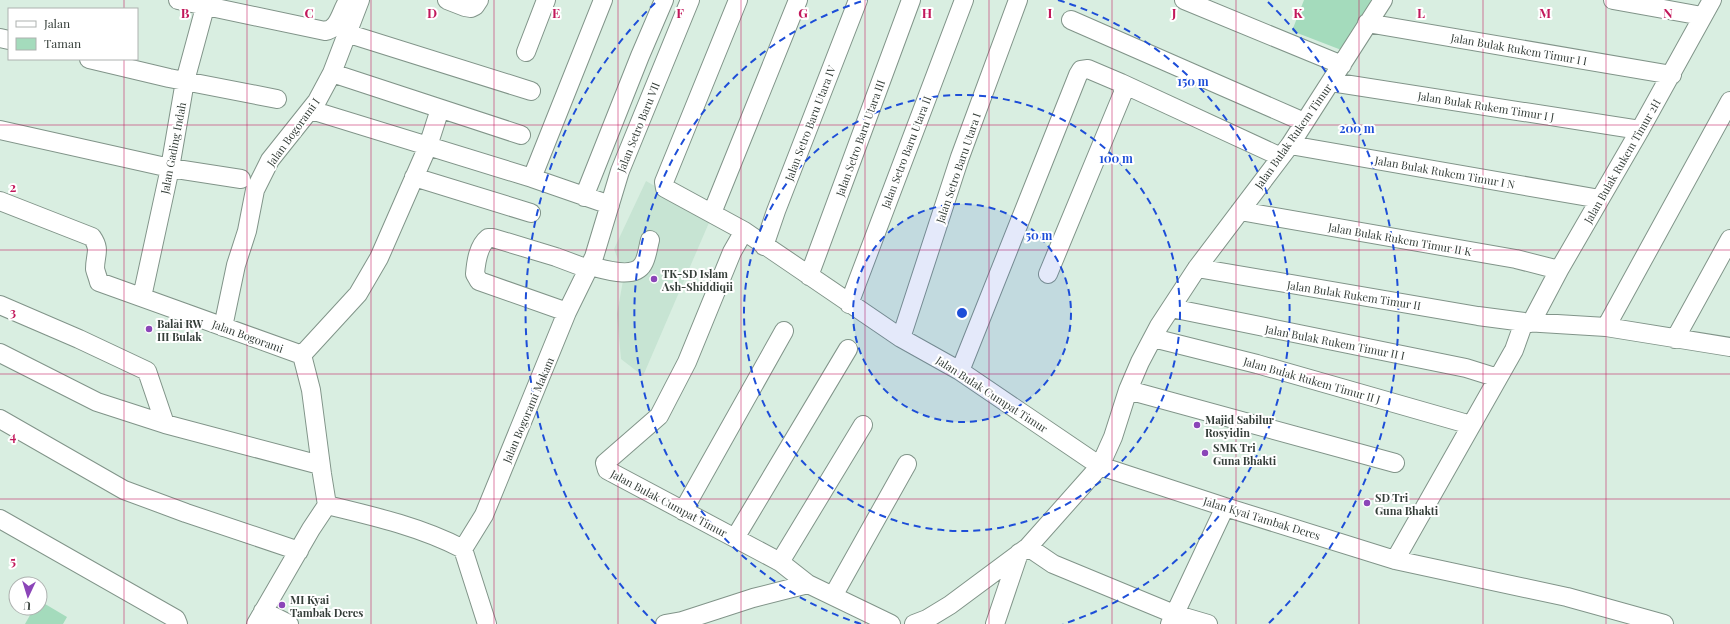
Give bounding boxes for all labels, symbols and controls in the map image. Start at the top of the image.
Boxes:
text: B [181,4,190,21]
text: C [304,4,314,21]
text: D [427,4,437,21]
text: E [552,4,560,21]
text: F [676,4,684,21]
text: G [798,4,808,21]
text: H [922,4,932,21]
text: I [1048,4,1053,21]
text: J [1171,4,1177,21]
text: K [1293,4,1303,21]
text: L [1417,4,1425,21]
text: M [1539,4,1551,21]
text: N [1663,4,1673,21]
legend [8,8,138,60]
text: Jalan [43,15,70,31]
street label: Jalan Bulak Rukem Timur I I [1449,29,1589,68]
text: Taman [44,35,81,51]
street label: Jalan Setro Baru Utara IV [781,63,839,184]
text: 150 m [1177,73,1209,89]
street label: Jalan Setro Baru Utara III [832,77,888,199]
street label: Jalan Setro Baru VII [613,79,663,175]
street label: Jalan Bulak Rukem Timur [1250,80,1335,193]
street label: Jalan Bulak Rukem Timur I J [1416,88,1556,124]
street label: Jalan Setro Baru Utara II [877,93,934,211]
street label: Jalan Bogorami I [262,95,323,170]
street label: Jalan Bulak Rukem Timur 2H [1580,96,1664,227]
street label: Jalan Gading Indah [157,100,189,196]
street label: Jalan Setro Baru Utara I [932,111,984,226]
text: 200 m [1339,120,1375,136]
text: 100 m [1099,150,1133,166]
street label: Jalan Bulak Rukem Timur I N [1373,152,1517,192]
text: 2 [10,178,17,195]
street label: Jalan Bulak Rukem Timur II K [1326,219,1474,259]
text: 50 m [1026,227,1053,243]
place label: TK-SD Islam Ash-Shiddiqii [661,266,733,294]
marker: TK-SD Islam Ash-Shiddiqii [649,274,659,284]
street label: Jalan Bulak Rukem Timur II [1285,277,1422,313]
text: 3 [10,303,16,320]
centre of rings [955,306,969,320]
place label: Balai RW III Bulak [157,316,203,344]
street label: Jalan Bogorami [209,316,286,356]
street label: Jalan Bulak Rukem Timur II I [1263,321,1406,363]
marker: Balai RW III Bulak [144,324,154,334]
street label: Jalan Bulak Cumpat Timur [932,352,1051,436]
street label: Jalan Bulak Rukem Timur II J [1241,353,1383,407]
street label: Jalan Bogorami Makam [499,355,557,466]
place label: Majid Sabilur Rosyidin [1205,412,1275,440]
marker: Majid Sabilur Rosyidin [1192,420,1202,430]
text: 4 [10,427,17,444]
place label: SMK Tri Guna Bhakti [1213,440,1277,468]
marker: SMK Tri Guna Bhakti [1200,448,1210,458]
street label: Jalan Bulak Cumpat Timur [607,465,730,540]
place label: SD Tri Guna Bhakti [1375,490,1439,518]
street label: Jalan Kyai Tambak Deres [1201,493,1322,543]
marker: SD Tri Guna Bhakti [1362,498,1372,508]
text: 5 [10,552,16,569]
north arrow [8,576,48,616]
place label: MI Kyai Tambak Deres [290,592,363,620]
text: U [23,599,32,614]
marker: MI Kyai Tambak Deres [277,600,287,610]

